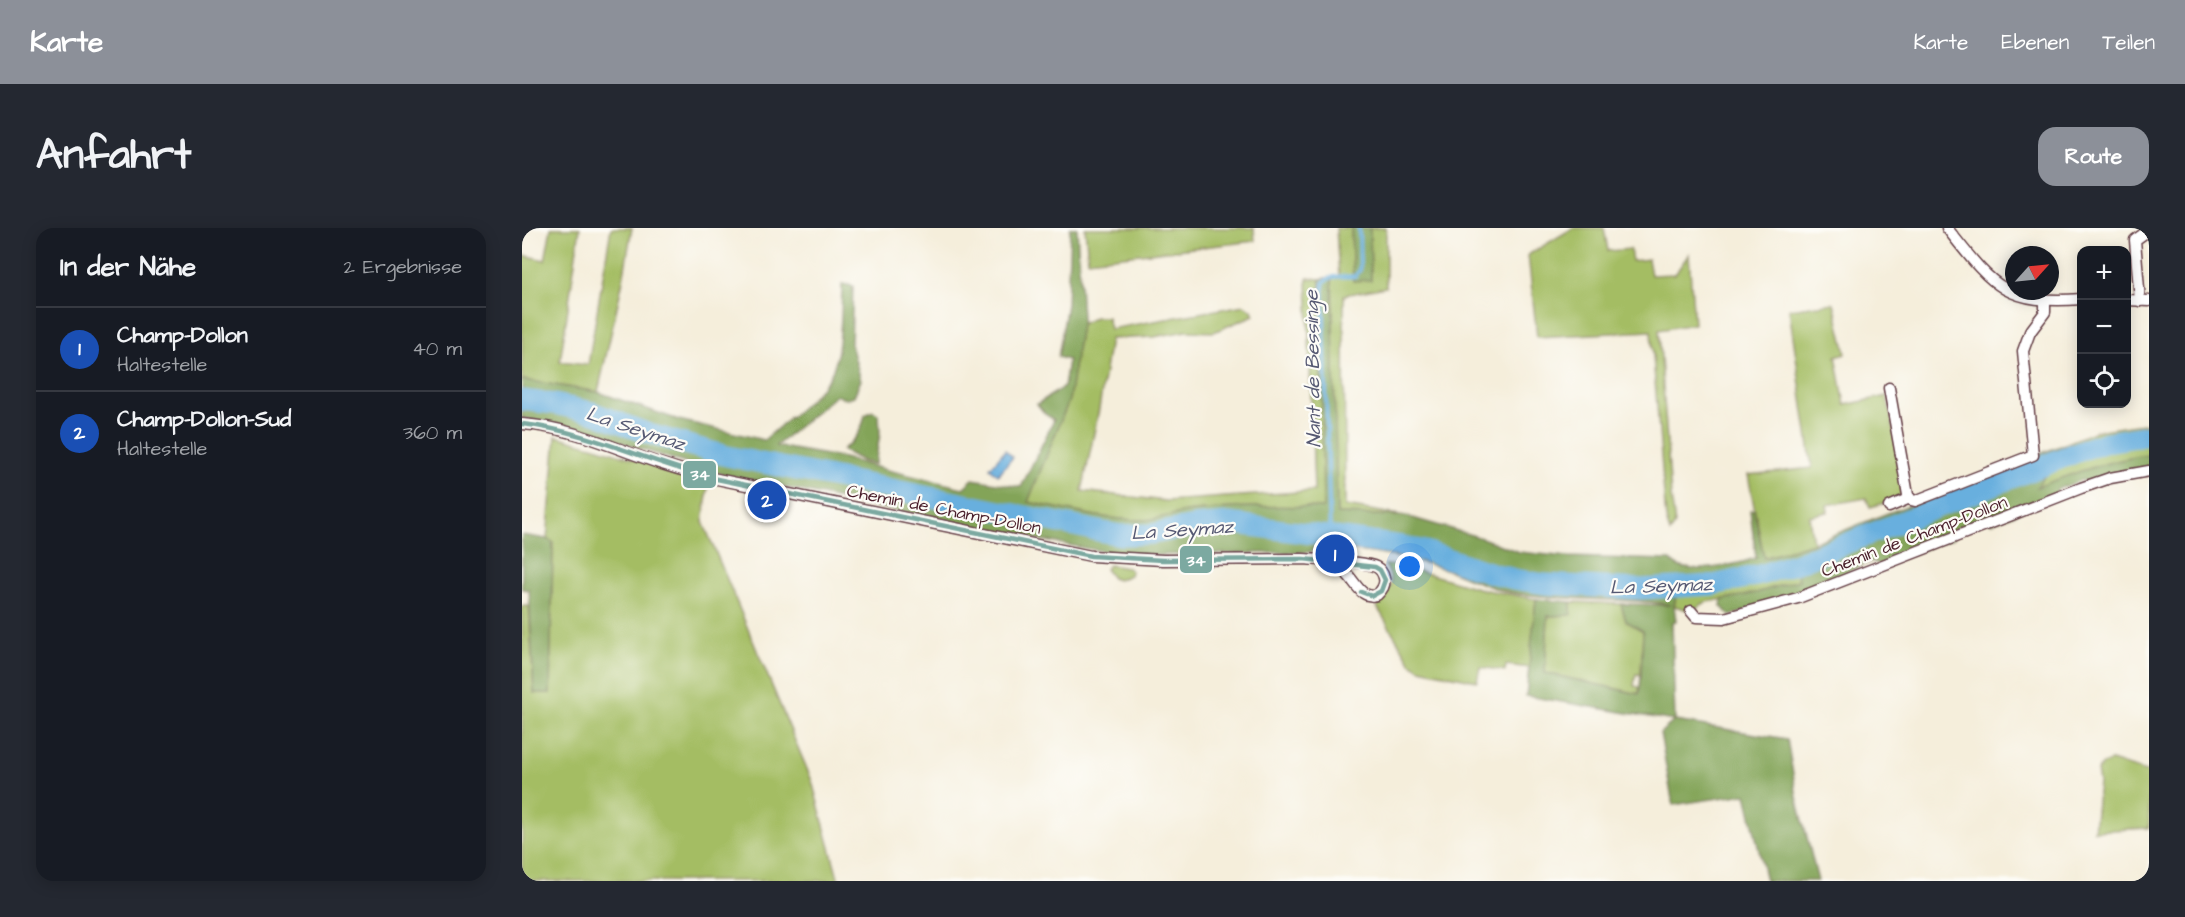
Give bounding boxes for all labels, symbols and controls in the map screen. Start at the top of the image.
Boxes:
text: Karte [30,23,103,62]
text: Karte [1913,28,1968,57]
text: Ebenen [2001,28,2069,57]
text: Teilen [2102,28,2155,57]
text: Anfahrt [36,127,191,185]
button: Route [2038,127,2149,186]
north arrow [2005,246,2059,300]
map controls [2077,246,2131,408]
button: + [2077,246,2131,300]
text: In der Nähe [60,249,196,285]
text: 2 Ergebnisse [343,253,462,281]
water label: Nant de Bessinge [1298,289,1329,448]
button: − [2077,300,2131,354]
text: Champ-Dollon [117,320,248,351]
text: 1 [78,335,81,363]
text: 40 m [412,335,462,363]
text: Haltestelle [117,351,207,379]
button: locate [2077,354,2131,408]
water label: La Seymaz [582,400,690,459]
text: Champ-Dollon-Sud [117,404,291,435]
text: 2 [74,419,85,447]
text: 360 m [403,419,462,447]
text: Haltestelle [117,435,207,463]
line badge: 34 [682,460,717,489]
text: 34 [689,464,710,486]
pin: 2 [748,478,786,522]
street label: Chemin de Champ-Dollon [845,478,1043,541]
street label: Chemin de Champ-Dollon [1817,489,2011,584]
water label: La Seymaz [1130,512,1235,549]
pin: 1 [1316,532,1354,576]
line badge: 34 [1179,545,1213,574]
text: 34 [1185,550,1206,572]
your location [1395,552,1424,581]
water label: La Seymaz [1609,570,1714,603]

